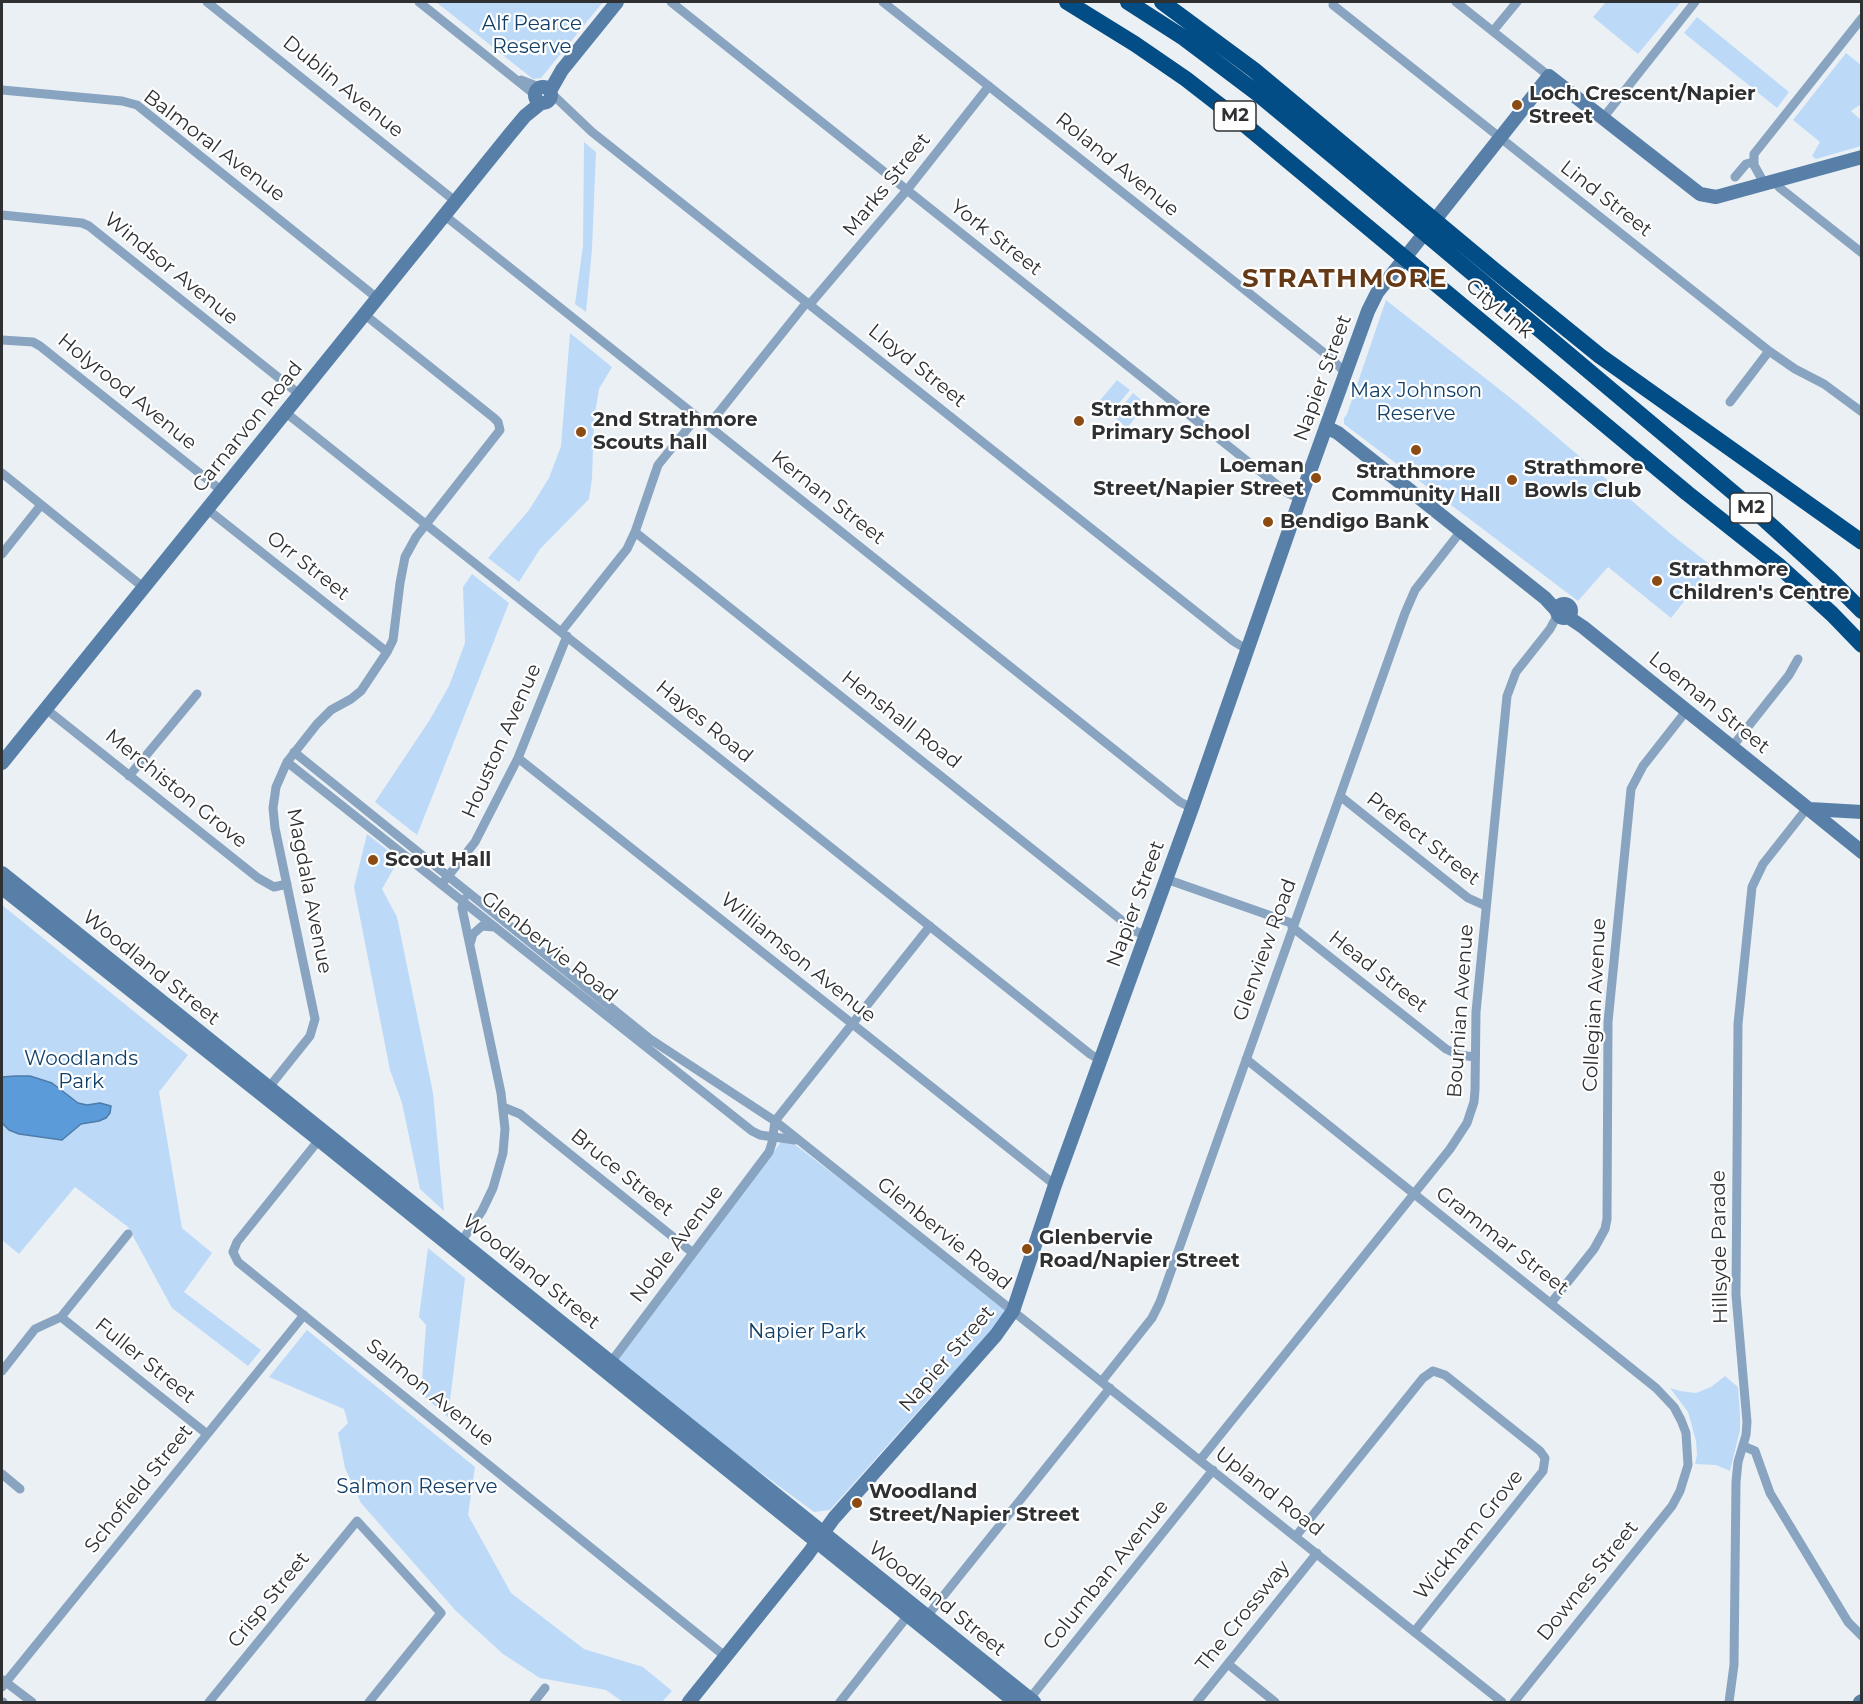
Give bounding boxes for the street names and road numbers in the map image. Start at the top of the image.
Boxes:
street label: Dublin Avenue [278,31,408,143]
street label: Balmoral Avenue [138,85,290,207]
road number: M2 [1214,101,1256,131]
street label: Roland Avenue [1050,108,1184,222]
street label: Marks Street [838,129,936,241]
street label: Lind Street [1555,156,1657,242]
street label: York Street [945,195,1047,281]
street label: Windsor Avenue [99,208,243,330]
street label: CityLink [1461,274,1537,344]
street label: Napier Street [1289,311,1357,445]
street label: Lloyd Street [863,319,971,413]
street label: Holyrood Avenue [53,329,201,455]
street label: Carnarvon Road [188,357,308,497]
street label: Kernan Street [766,446,890,550]
road number: M2 [1730,493,1772,523]
street label: Orr Street [262,526,354,606]
street label: Loeman Street [1644,647,1774,759]
street label: Houston Avenue [457,660,547,822]
street label: Henshall Road [836,666,966,774]
street label: Hayes Road [651,676,757,768]
street label: Merchiston Grove [100,724,252,854]
street label: Prefect Street [1361,787,1485,891]
street label: Magdala Avenue [281,806,337,976]
street label: Napier Street [1102,837,1170,971]
street label: Glenview Road [1228,876,1302,1024]
street label: Glenbervie Road [476,886,622,1008]
street label: Williamson Avenue [715,888,881,1028]
street label: Woodland Street [77,905,225,1031]
street label: Collegian Avenue [1578,917,1612,1093]
street label: Bournian Avenue [1443,923,1479,1099]
street label: Head Street [1324,926,1432,1018]
street label: Bruce Street [566,1124,678,1222]
street label: Hillsyde Parade [1707,1170,1733,1324]
street label: Glenbervie Road [872,1172,1016,1296]
street label: Noble Avenue [625,1181,729,1307]
street label: Grammar Street [1431,1182,1573,1300]
street label: Woodland Street [457,1209,605,1335]
street label: Napier Street [894,1301,1000,1417]
street label: Fuller Street [90,1313,200,1409]
street label: Salmon Avenue [361,1334,499,1452]
street label: Schofield Street [80,1420,198,1558]
street label: Upland Road [1210,1442,1328,1542]
street label: Wickham Grove [1409,1465,1529,1605]
street label: Columban Avenue [1038,1495,1174,1655]
street label: Downes Street [1532,1516,1644,1646]
street label: Woodland Street [863,1536,1011,1662]
street label: Crisp Street [223,1547,315,1653]
street label: The Crossway [1191,1556,1295,1676]

